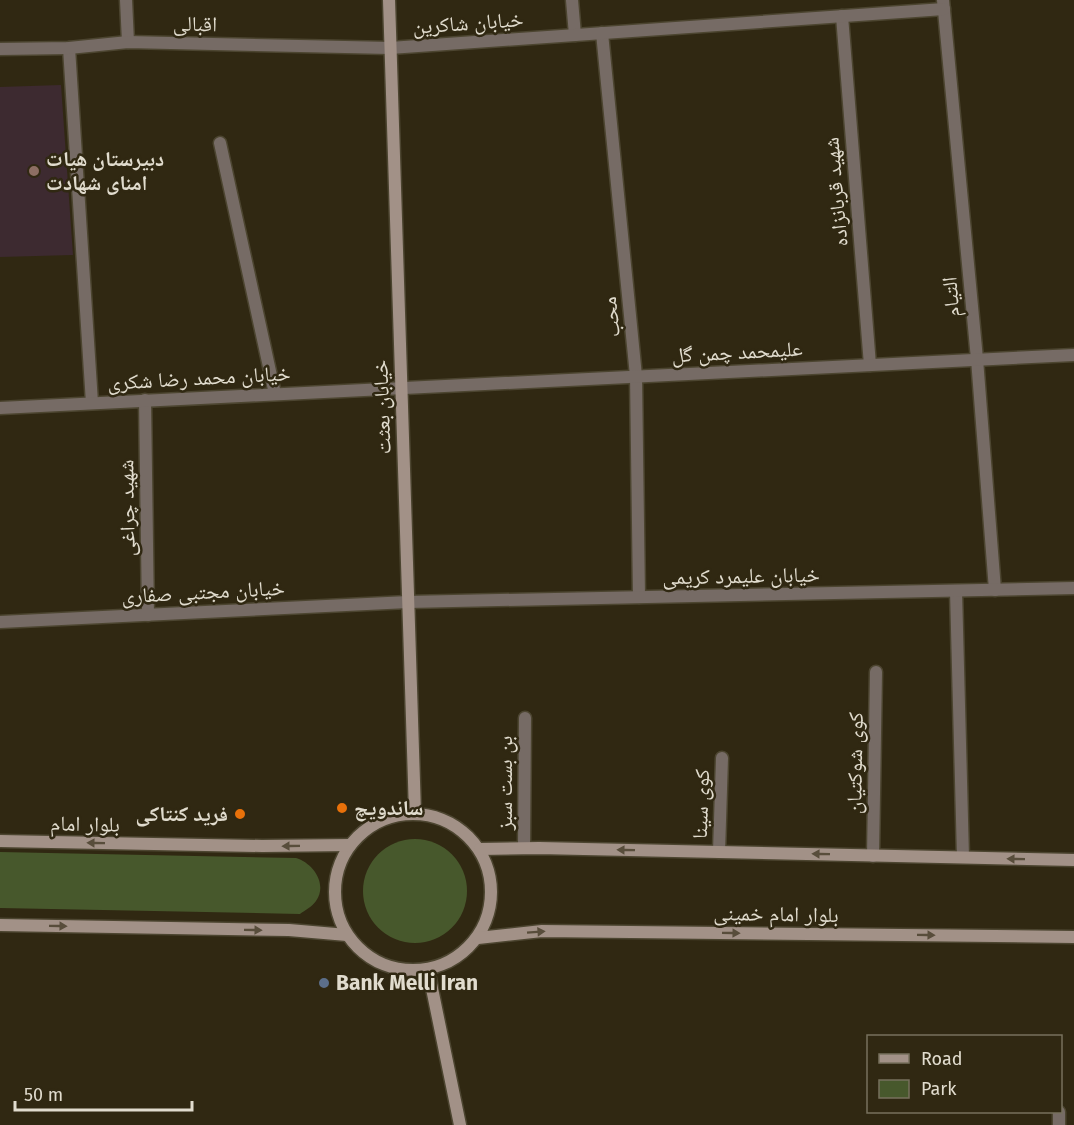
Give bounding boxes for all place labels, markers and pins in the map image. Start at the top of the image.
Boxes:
place label: دبیرستان هیات امنای شهادت [46,146,164,196]
marker: دبیرستان هیات امنای شهادت [27,164,41,178]
place label: ساندویچ [354,795,424,822]
place label: فرید کنتاکی [136,801,228,827]
marker: ساندویچ [335,801,349,815]
marker: فرید کنتاکی [233,807,247,821]
place label: Bank Melli Iran [336,970,478,996]
marker: Bank Melli Iran [317,976,331,990]

